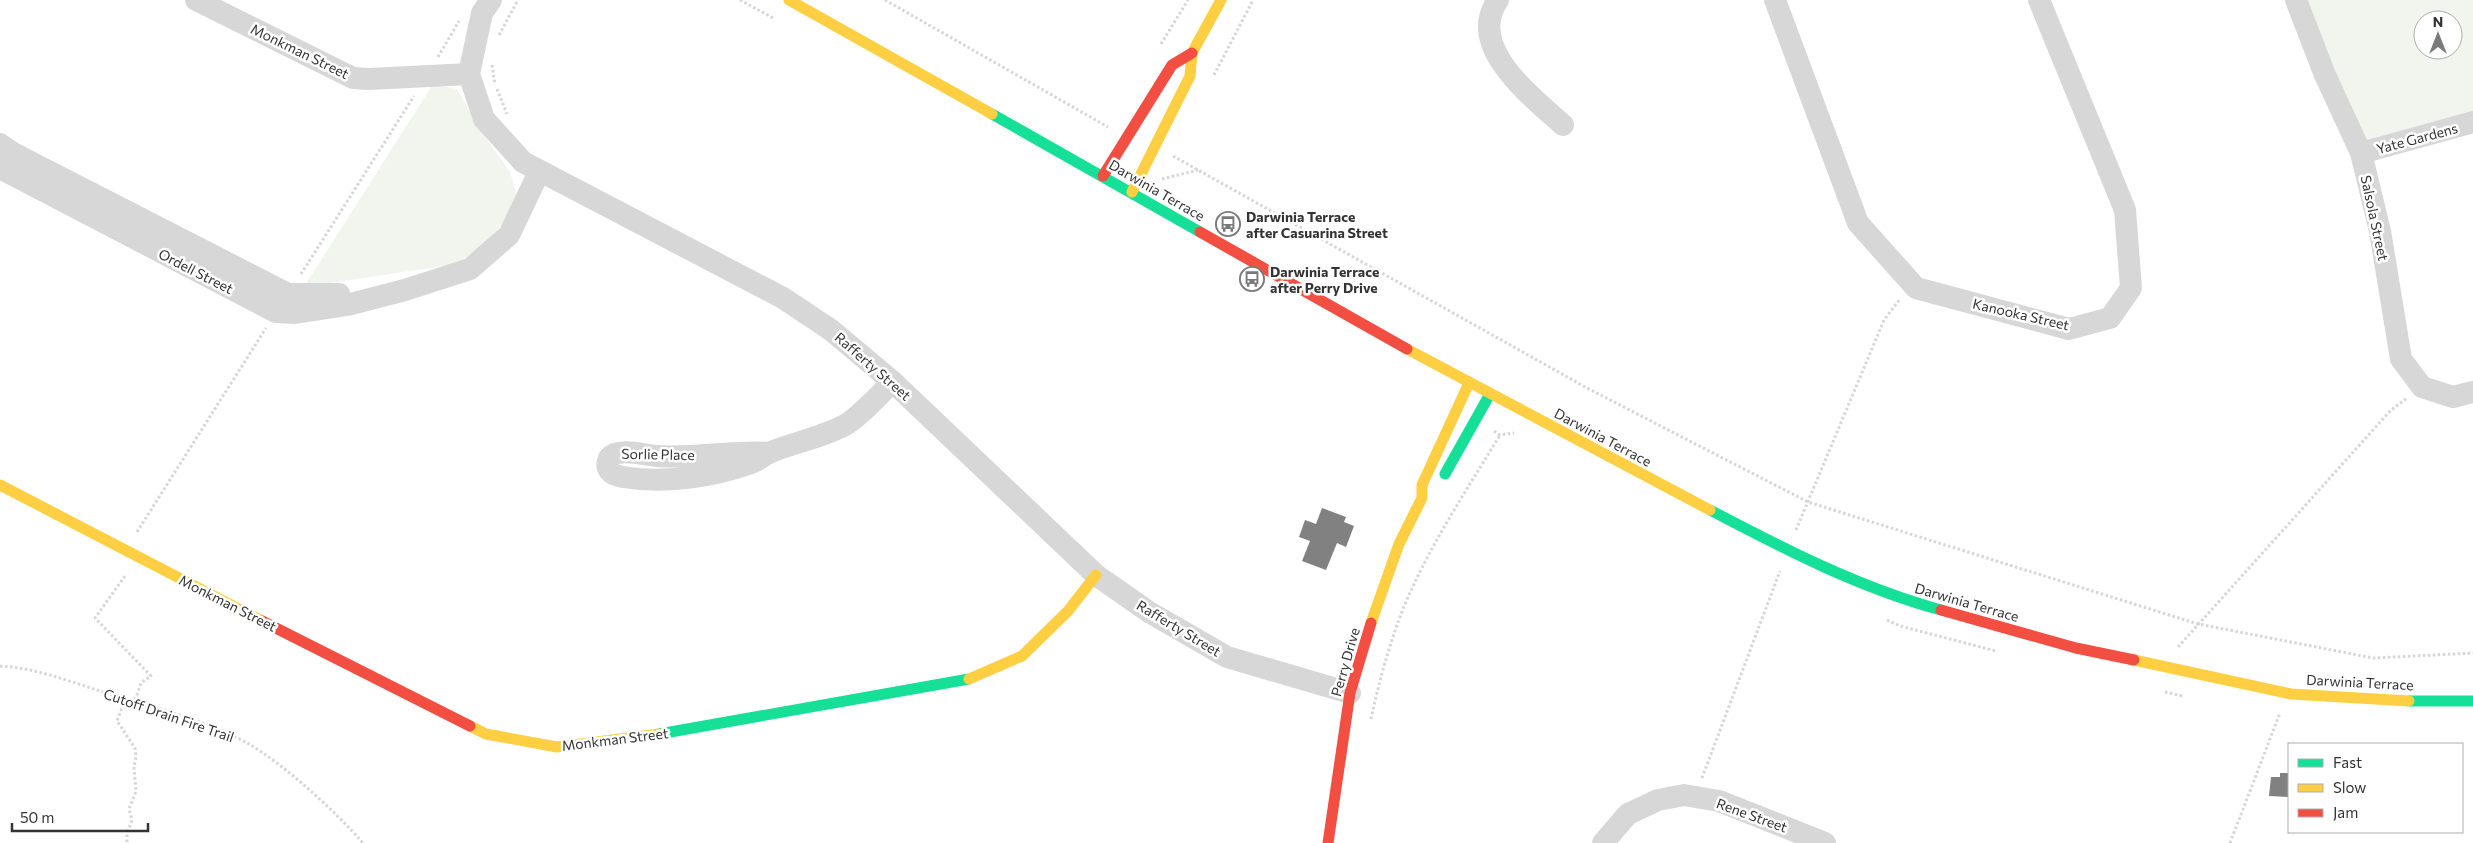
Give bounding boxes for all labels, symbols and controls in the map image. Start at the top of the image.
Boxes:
north arrow [2413,10,2463,60]
text: N [2433,13,2443,30]
street label: Monkman Street [248,20,352,82]
street label: Yate Gardens [2374,119,2460,157]
street label: Darwinia Terrace [1106,156,1208,224]
street label: Salsola Street [2358,174,2392,263]
place label: Darwinia Terrace after Casuarina Street [1246,208,1388,241]
bus stop icon: Darwinia Terrace after Casuarina Street [1215,211,1241,237]
street label: Ordell Street [156,245,236,297]
place label: Darwinia Terrace after Perry Drive [1270,263,1379,296]
bus stop icon: Darwinia Terrace after Perry Drive [1239,266,1265,292]
street label: Kanooka Street [1971,295,2071,333]
street label: Rafferty Street [831,328,915,404]
street label: Darwinia Terrace [1552,404,1654,470]
street label: Sorlie Place [621,445,695,463]
street label: Monkman Street [176,571,280,635]
street label: Darwinia Terrace [1913,579,2021,625]
street label: Rafferty Street [1134,596,1224,660]
street label: Perry Drive [1327,626,1363,698]
street label: Darwinia Terrace [2306,671,2414,693]
street label: Cutoff Drain Fire Trail [102,685,236,745]
street label: Monkman Street [561,724,669,754]
legend [2288,743,2463,833]
text: Fast [2333,753,2362,771]
text: Slow [2333,778,2366,796]
street label: Rene Street [1714,794,1790,836]
scale bar [12,800,149,832]
text: Jam [2333,803,2358,821]
text: 50 m [20,808,54,826]

